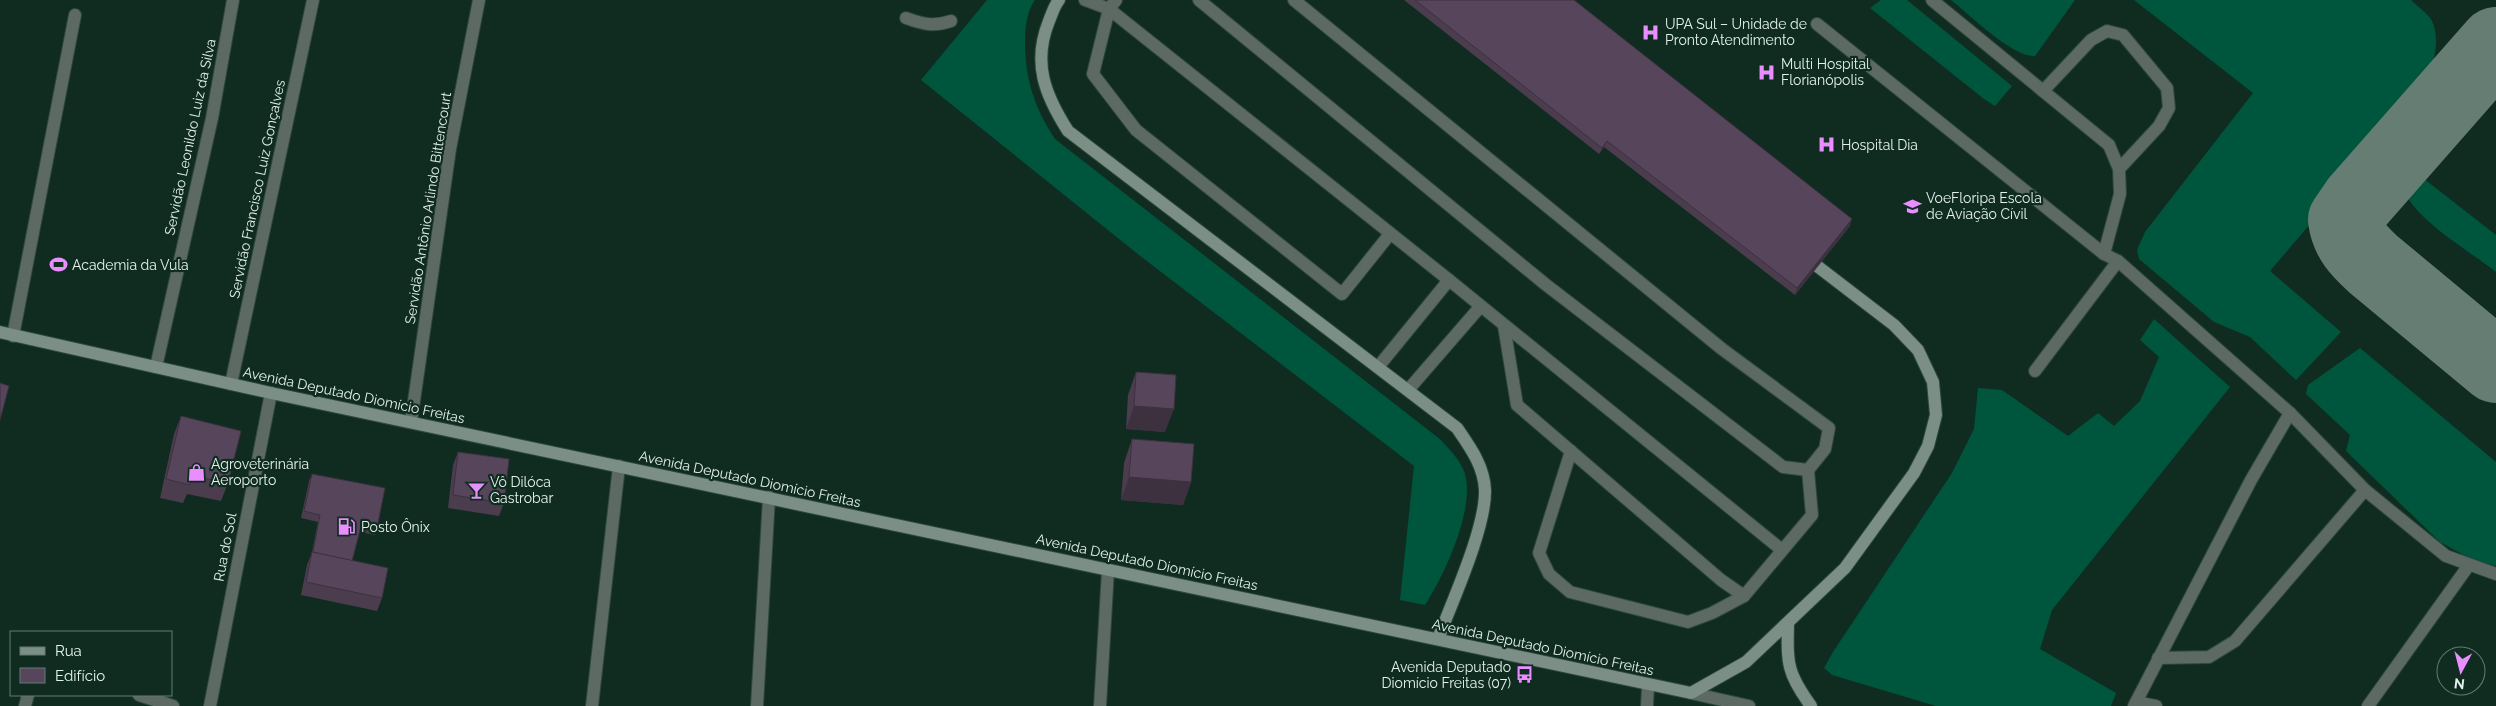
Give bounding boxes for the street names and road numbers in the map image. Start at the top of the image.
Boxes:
street label: Servidão Leonildo Luiz da Silva [161,37,219,237]
street label: Servidão Francisco Luiz Gonçalves [226,78,288,300]
street label: Servidão Antônio Arlindo Bittencourt [402,90,454,325]
street label: Avenida Deputado Diomício Freitas [242,364,467,426]
street label: Avenida Deputado Diomício Freitas [638,448,863,510]
street label: Rua do Sol [210,511,240,583]
street label: Avenida Deputado Diomício Freitas [1035,531,1260,593]
street label: Avenida Deputado Diomício Freitas [1431,616,1656,678]

